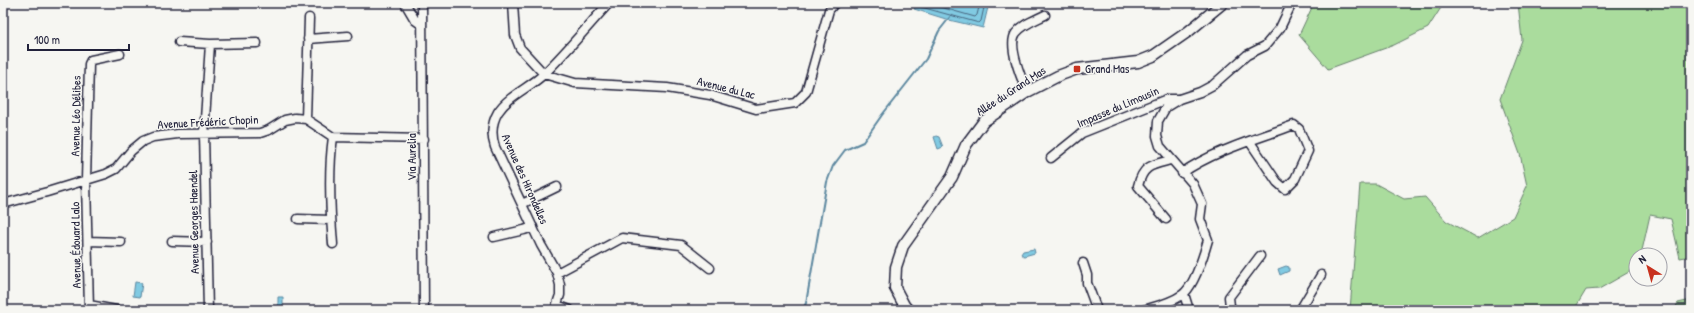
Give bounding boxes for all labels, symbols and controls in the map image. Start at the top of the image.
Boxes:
scale bar [28,26,129,52]
text: 100 m [34,31,60,48]
place label: Grand Mas [1085,60,1130,77]
street label: Allée du Grand Mas [973,61,1049,119]
marker: Grand Mas [1072,64,1082,74]
street label: Avenue du Lac [695,72,757,103]
street label: Avenue Léo Délibes [66,75,85,157]
street label: Impasse du Limousin [1074,82,1161,131]
street label: Avenue Frédéric Chopin [157,110,259,133]
street label: Avenue des Hirondelles [498,131,553,227]
street label: Via Aurelia [403,133,420,181]
street label: Avenue Georges Haendel [184,169,203,274]
street label: Avenue Édouard Lalo [66,201,85,289]
north arrow [1628,247,1668,287]
text: N [1635,252,1649,266]

